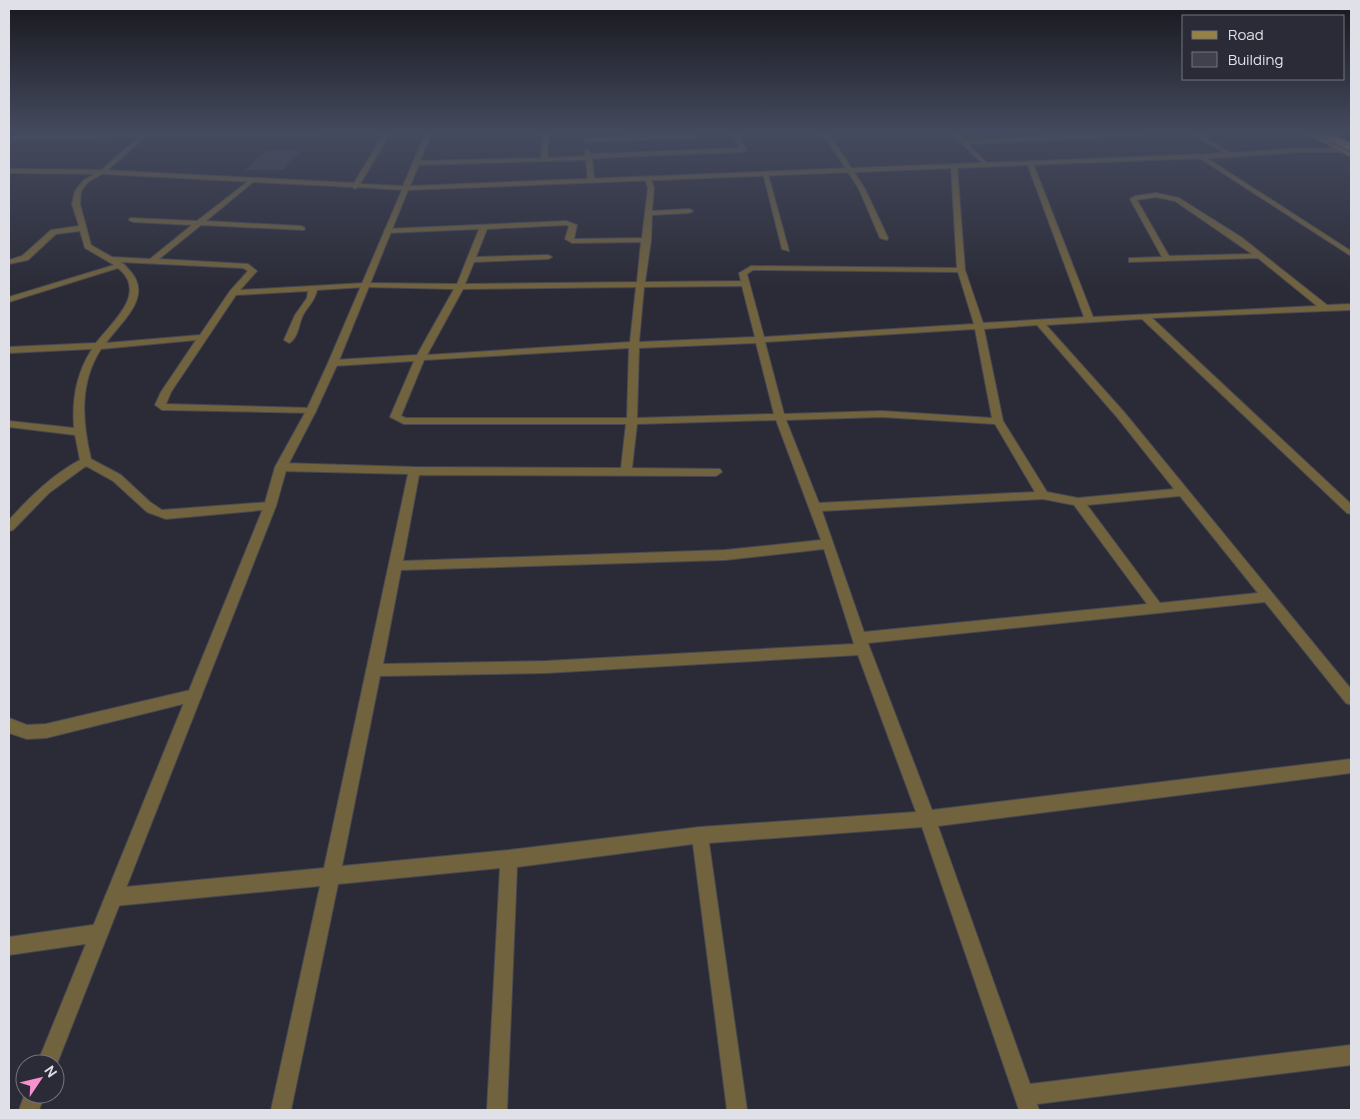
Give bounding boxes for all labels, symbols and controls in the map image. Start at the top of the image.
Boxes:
legend [1182,15,1345,80]
text: Road [1228,24,1264,45]
text: Building [1228,49,1283,70]
north arrow [15,1054,65,1104]
text: N [40,1062,62,1081]

